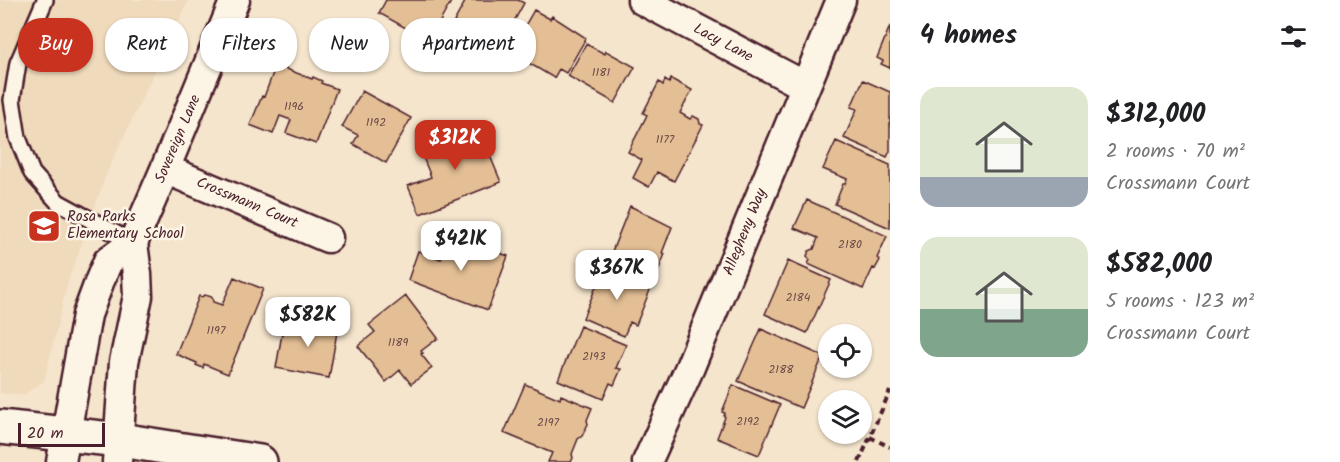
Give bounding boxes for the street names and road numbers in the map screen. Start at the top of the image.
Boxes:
street label: Lacy Lane [689,17,758,69]
street label: Sovereign Lane [149,91,208,187]
street label: Crossmann Court [192,171,302,235]
street label: Allegheny Way [717,184,774,279]

